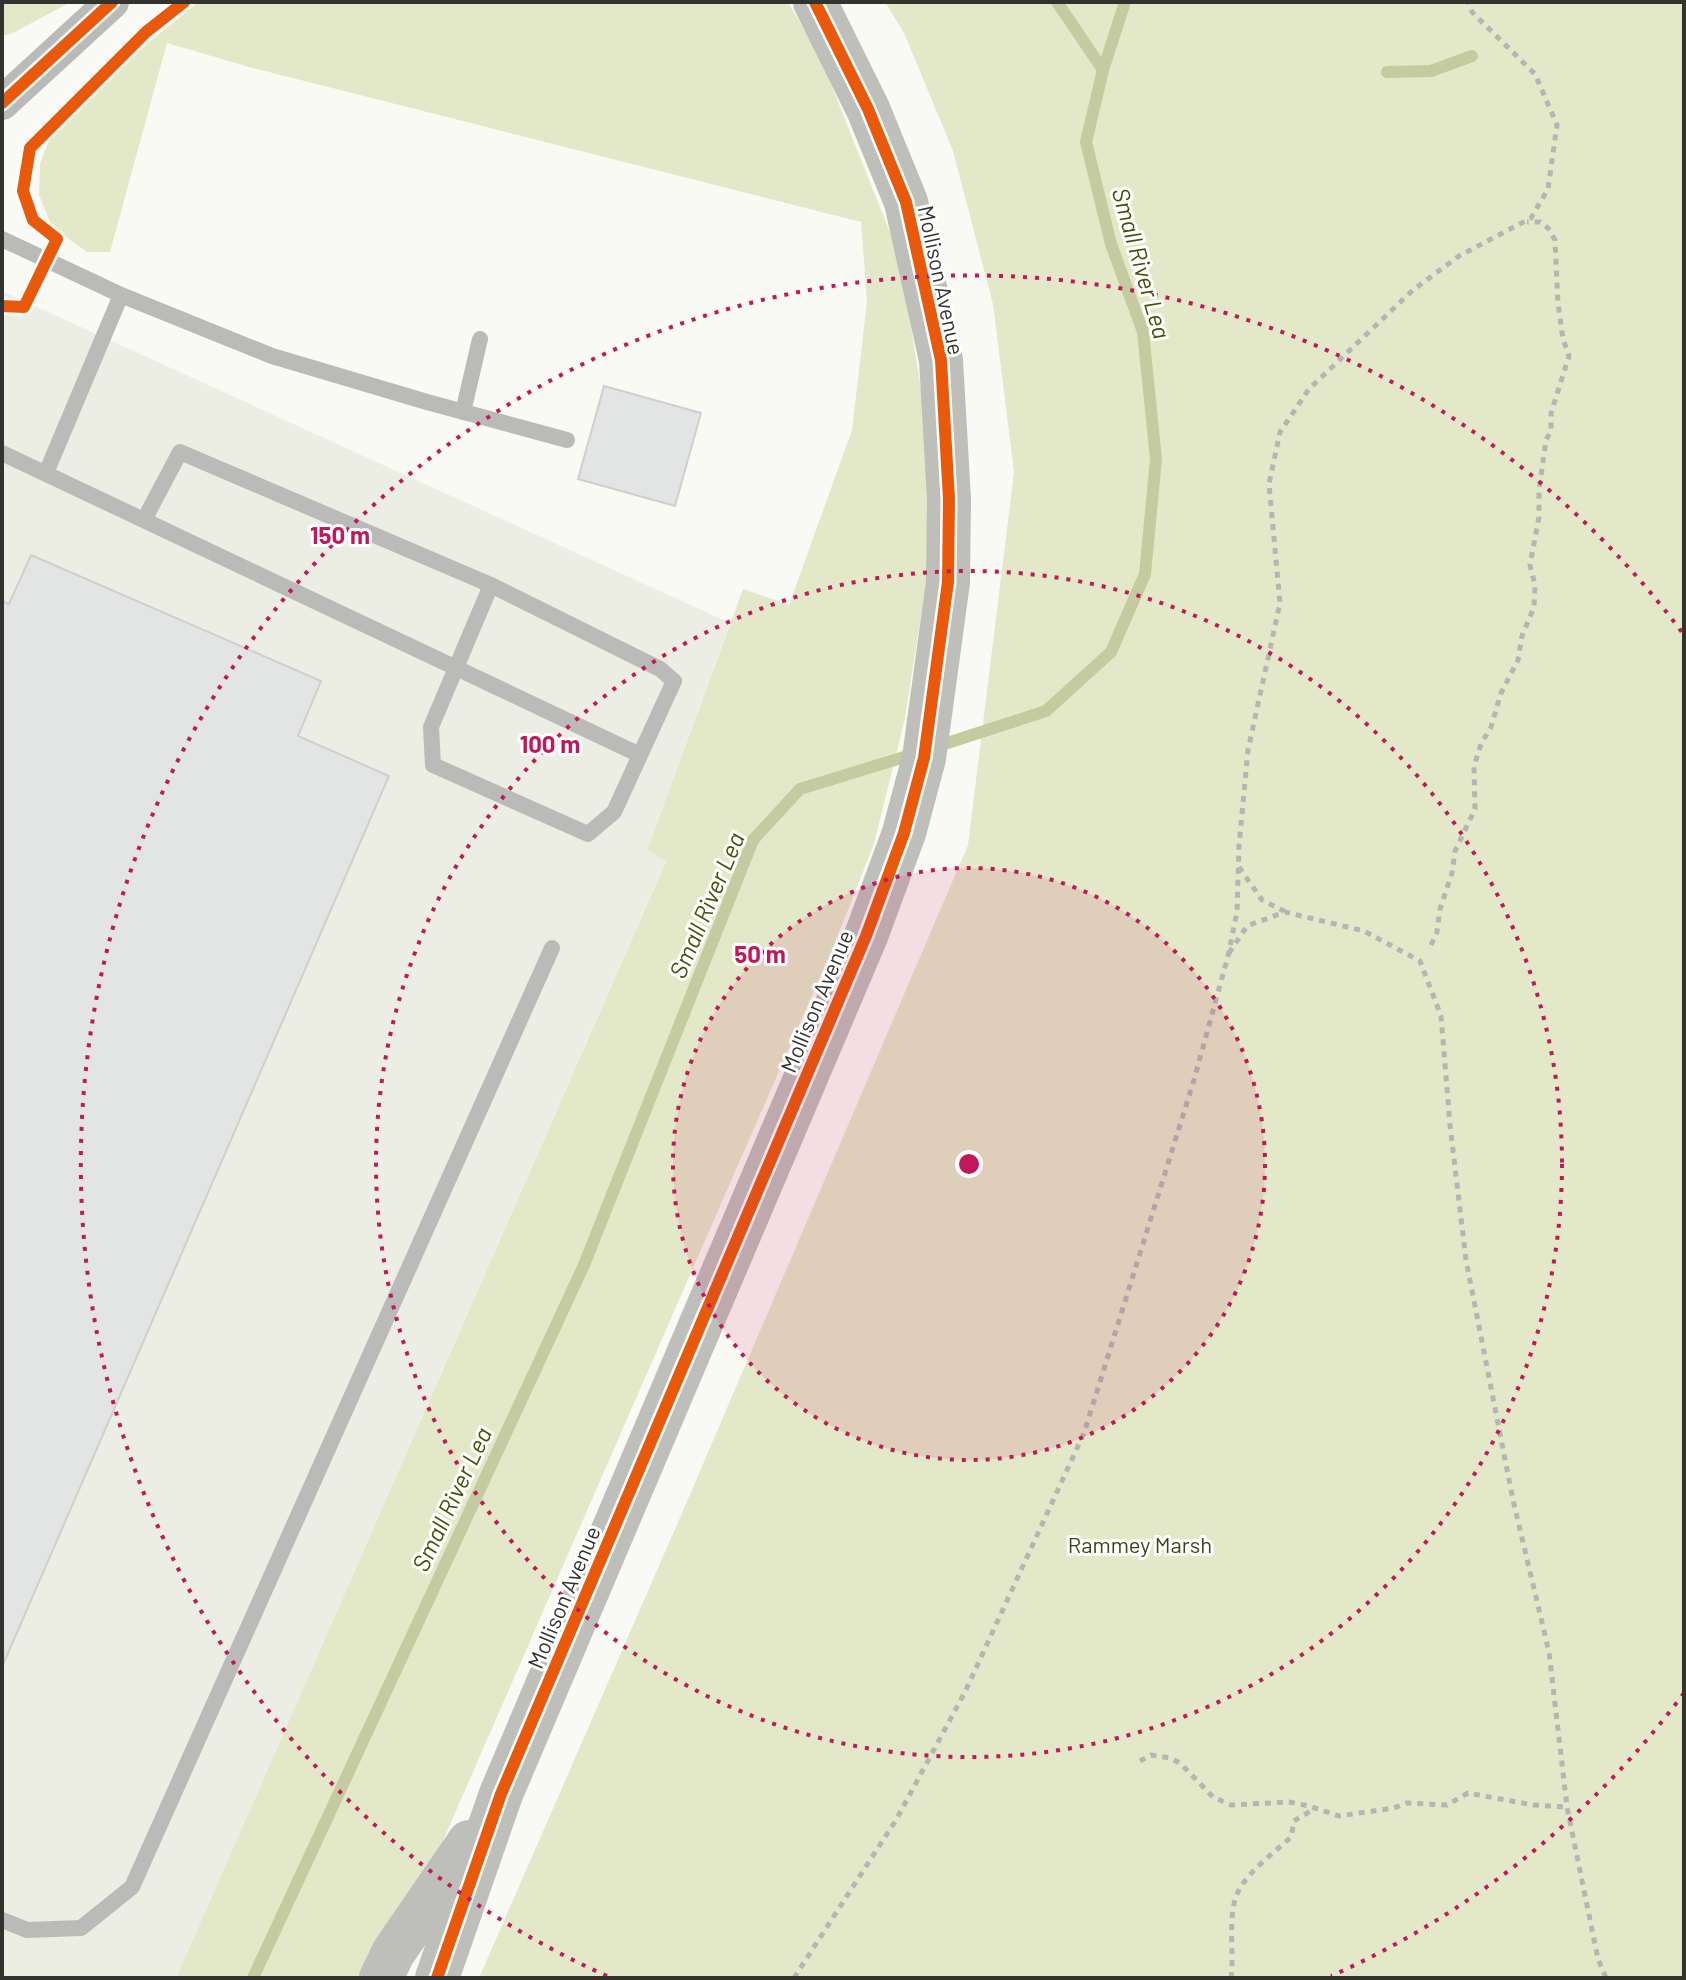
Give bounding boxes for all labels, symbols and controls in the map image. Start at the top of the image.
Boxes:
water label: Small River Lea [1107,184,1177,342]
street label: Mollison Avenue [913,203,971,357]
text: 150 m [310,520,370,549]
text: 100 m [520,729,580,758]
water label: Small River Lea [662,828,750,982]
street label: Mollison Avenue [774,926,858,1076]
text: 50 m [734,939,786,968]
centre of rings [955,1150,983,1178]
water label: Small River Lea [405,1422,497,1576]
street label: Mollison Avenue [521,1522,605,1672]
park label: Rammey Marsh [1068,1531,1212,1557]

